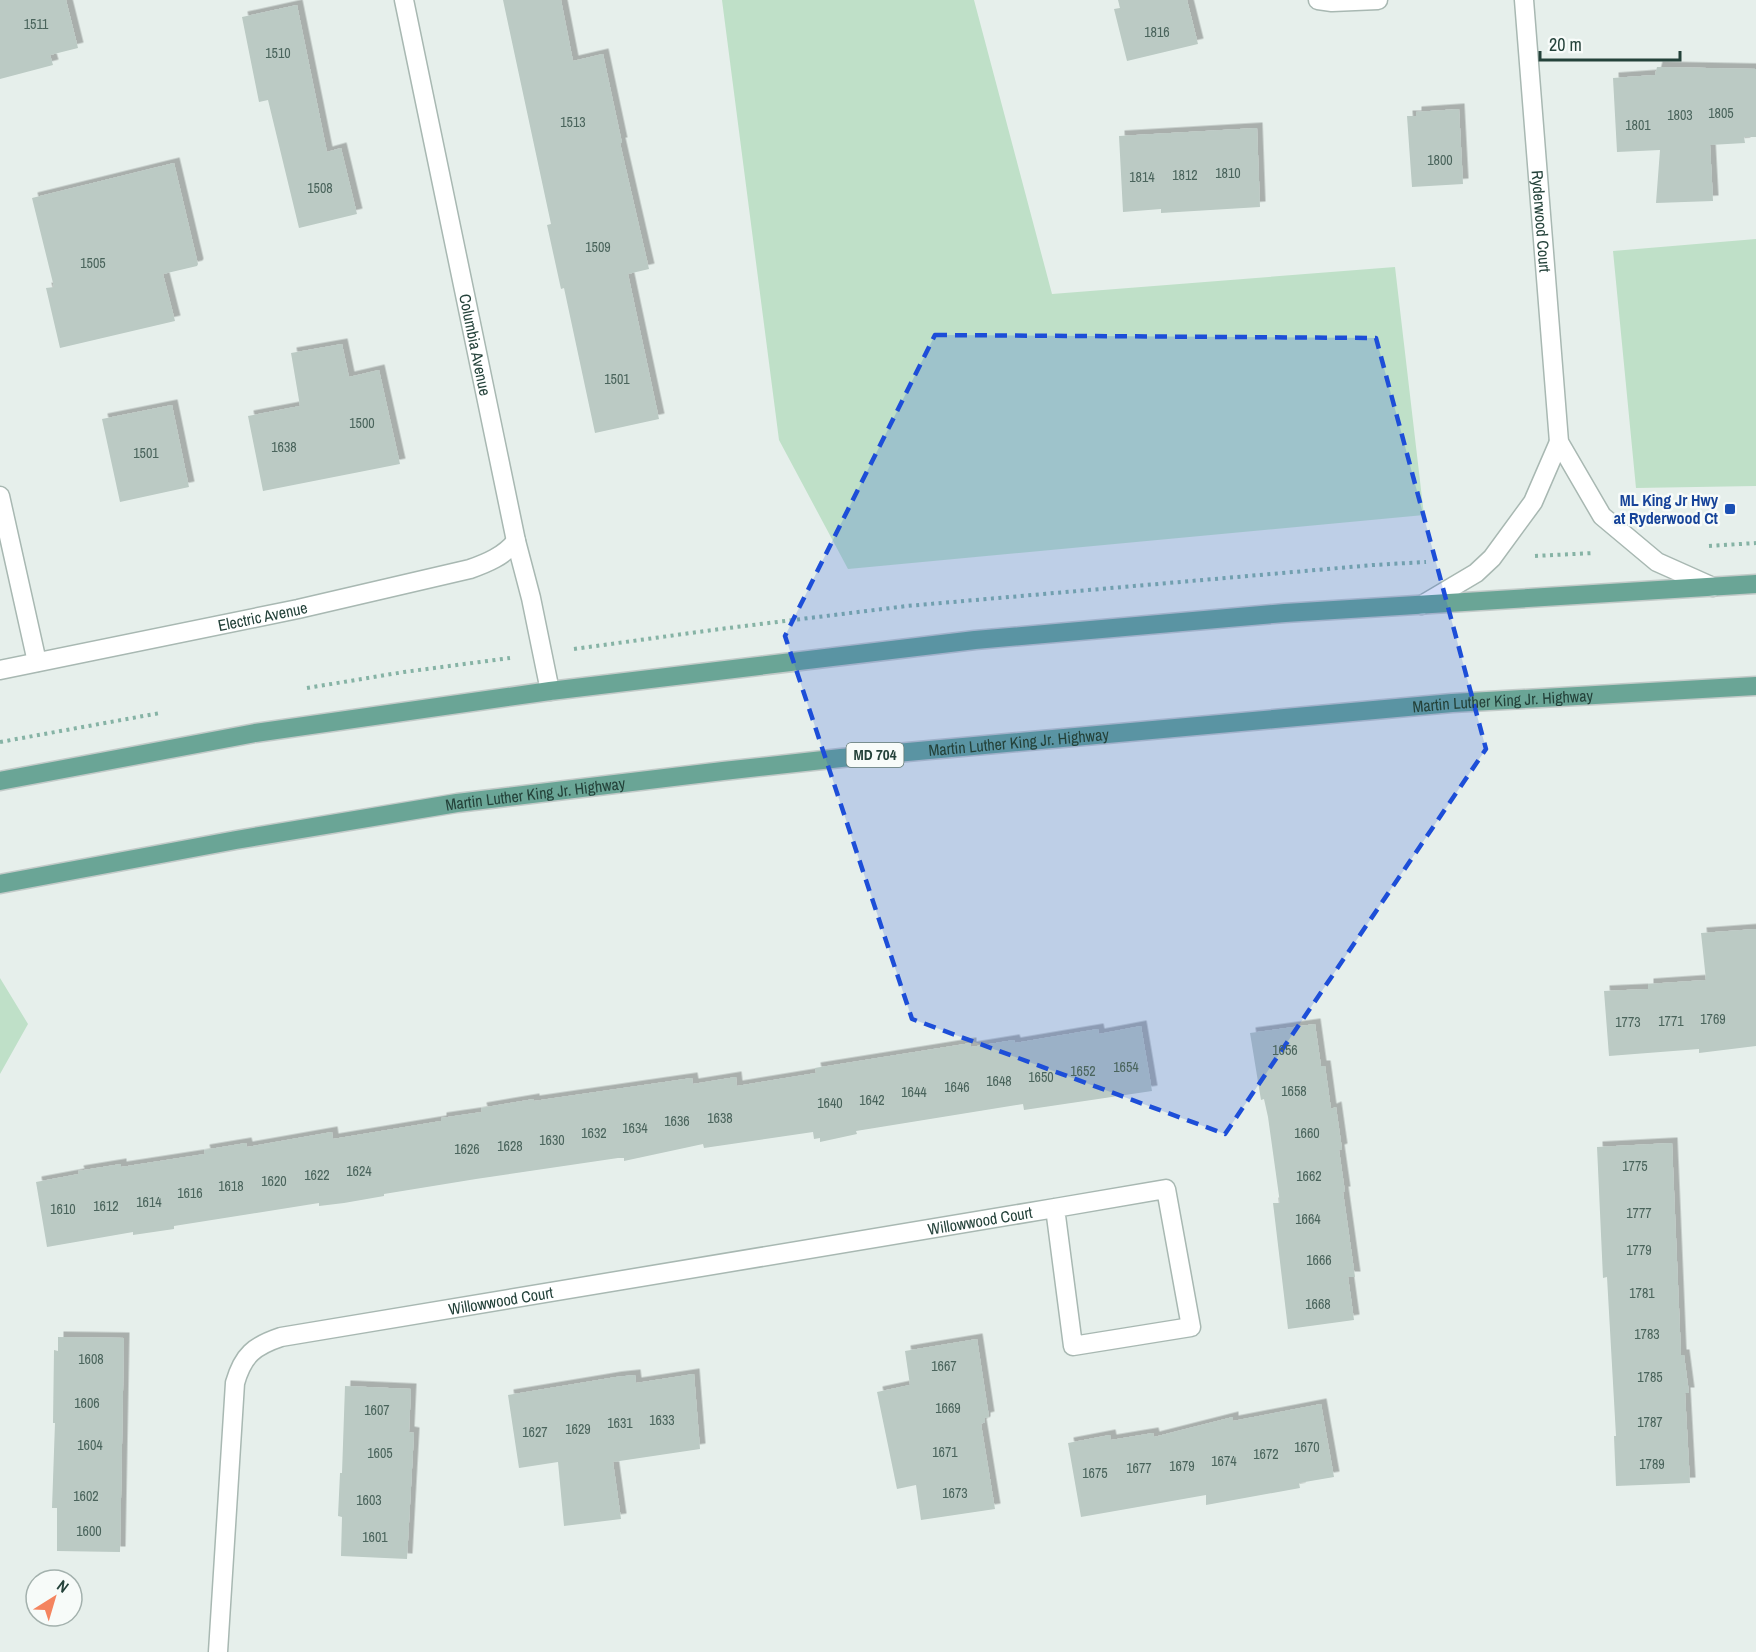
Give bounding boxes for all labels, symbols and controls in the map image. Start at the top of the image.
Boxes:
house number: 1511 [24,15,49,33]
house number: 1816 [1144,23,1170,41]
scale bar [1540,24,1680,62]
text: 20 m [1549,32,1582,57]
house number: 1510 [265,44,291,62]
house number: 1805 [1708,104,1734,122]
house number: 1803 [1667,106,1693,124]
house number: 1513 [560,113,586,131]
house number: 1801 [1625,116,1651,134]
house number: 1800 [1427,151,1453,169]
house number: 1810 [1215,164,1241,182]
house number: 1812 [1172,166,1198,184]
house number: 1814 [1129,168,1155,186]
street label: Ryderwood Court [1527,170,1557,273]
house number: 1508 [307,179,333,197]
house number: 1509 [585,238,611,256]
house number: 1505 [80,254,106,272]
street label: Columbia Avenue [454,292,497,398]
house number: 1501 [604,370,630,388]
house number: 1500 [349,414,375,432]
house number: 1638 [271,438,297,456]
house number: 1501 [133,444,159,462]
place label: ML King Jr Hwy at Ryderwood Ct [1614,489,1719,529]
marker: ML King Jr Hwy at Ryderwood Ct [1723,502,1737,516]
street label: Electric Avenue [216,596,310,636]
street label: Martin Luther King Jr. Highway [1411,684,1594,718]
street label: Martin Luther King Jr. Highway [927,723,1110,761]
road number: MD 704 [846,743,904,767]
street label: Martin Luther King Jr. Highway [444,772,627,816]
house number: 1769 [1700,1010,1726,1028]
house number: 1771 [1658,1012,1684,1030]
house number: 1773 [1615,1013,1641,1031]
house number: 1656 [1272,1041,1298,1059]
house number: 1654 [1113,1058,1139,1076]
house number: 1652 [1070,1062,1096,1080]
house number: 1650 [1028,1068,1054,1086]
house number: 1648 [986,1072,1012,1090]
house number: 1646 [944,1078,970,1096]
house number: 1658 [1281,1082,1307,1100]
house number: 1644 [901,1083,927,1101]
house number: 1642 [859,1091,885,1109]
house number: 1640 [817,1094,843,1112]
house number: 1638 [707,1109,733,1127]
house number: 1636 [664,1112,690,1130]
house number: 1634 [622,1119,648,1137]
house number: 1632 [581,1124,607,1142]
house number: 1660 [1294,1124,1320,1142]
house number: 1630 [539,1131,565,1149]
house number: 1628 [497,1137,523,1155]
house number: 1626 [454,1140,480,1158]
house number: 1775 [1622,1157,1648,1175]
house number: 1624 [346,1162,372,1180]
house number: 1622 [304,1166,330,1184]
house number: 1662 [1296,1167,1322,1185]
house number: 1620 [261,1172,287,1190]
house number: 1618 [218,1177,244,1195]
house number: 1616 [177,1184,203,1202]
house number: 1614 [136,1193,162,1211]
house number: 1612 [93,1197,119,1215]
house number: 1610 [50,1200,76,1218]
street label: Willowwood Court [926,1201,1034,1240]
house number: 1777 [1626,1204,1652,1222]
house number: 1664 [1295,1210,1321,1228]
house number: 1779 [1626,1241,1652,1259]
house number: 1666 [1306,1251,1332,1269]
street label: Willowwood Court [447,1281,555,1320]
house number: 1781 [1629,1284,1655,1302]
house number: 1668 [1305,1295,1331,1313]
house number: 1783 [1634,1325,1660,1343]
house number: 1608 [78,1350,104,1368]
house number: 1667 [931,1357,957,1375]
house number: 1785 [1637,1368,1663,1386]
house number: 1606 [74,1394,100,1412]
house number: 1669 [935,1399,961,1417]
house number: 1607 [364,1401,390,1419]
house number: 1633 [649,1411,675,1429]
house number: 1787 [1637,1413,1663,1431]
house number: 1631 [607,1414,633,1432]
house number: 1629 [565,1420,591,1438]
house number: 1627 [522,1423,548,1441]
house number: 1604 [77,1436,103,1454]
house number: 1670 [1294,1438,1320,1456]
house number: 1671 [932,1443,958,1461]
house number: 1605 [367,1444,393,1462]
house number: 1672 [1253,1445,1279,1463]
house number: 1674 [1211,1452,1237,1470]
house number: 1789 [1639,1455,1665,1473]
house number: 1679 [1169,1457,1195,1475]
house number: 1677 [1126,1459,1152,1477]
house number: 1675 [1082,1464,1108,1482]
house number: 1673 [942,1484,968,1502]
house number: 1602 [73,1487,99,1505]
house number: 1603 [356,1491,382,1509]
house number: 1600 [76,1522,102,1540]
house number: 1601 [362,1528,388,1546]
north arrow [24,1568,84,1628]
text: N [53,1574,73,1598]

